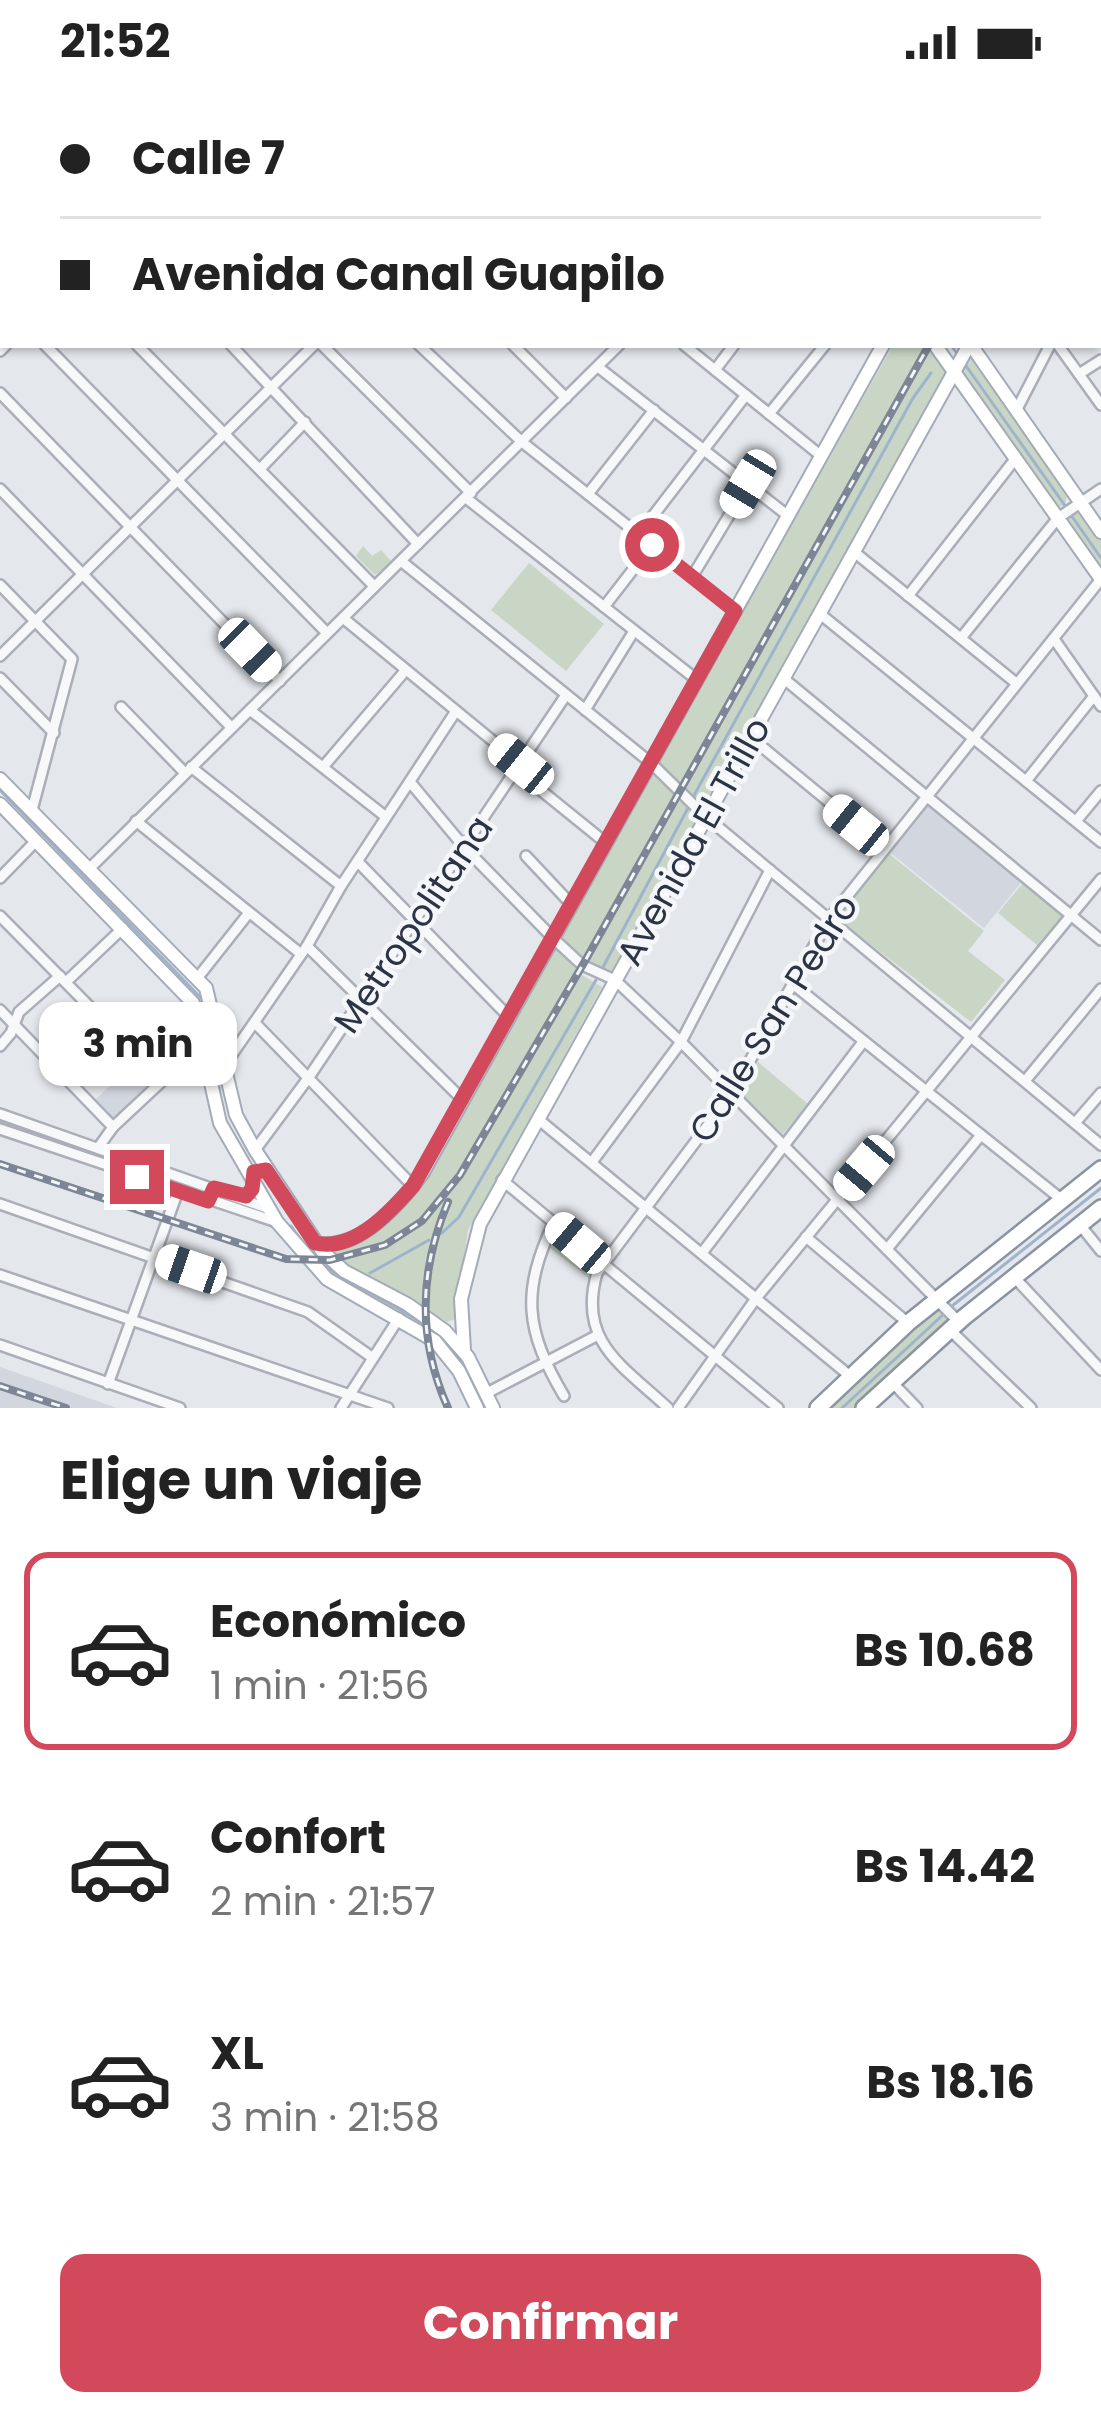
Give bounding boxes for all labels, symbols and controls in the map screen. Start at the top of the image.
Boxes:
text: 21:52 [60,10,170,73]
text: Calle 7 [132,127,285,190]
text: Avenida Canal Guapilo [132,243,665,306]
car [714,444,782,524]
route start [625,518,679,572]
car [212,612,288,688]
street label: Avenida El Trillo [604,708,783,974]
car [482,727,560,801]
car [817,788,895,862]
street label: Metropolitana [322,805,505,1043]
street label: Calle San Pedro [677,884,870,1152]
callout: 3 min [38,1003,236,1087]
text: 3 min [83,1016,193,1071]
car [827,1129,901,1207]
route end [110,1150,164,1204]
car [539,1206,617,1280]
car [151,1240,231,1298]
text: Elige un viaje [60,1442,422,1518]
text: Económico [210,1590,466,1653]
icon: car [66,1597,174,1705]
text: Bs 10.68 [854,1619,1035,1682]
text: 1 min · 21:56 [210,1658,429,1713]
text: Confort [210,1806,386,1869]
icon: car [66,1813,174,1921]
text: Bs 14.42 [854,1835,1035,1898]
text: 2 min · 21:57 [210,1874,436,1929]
text: XL [210,2022,264,2085]
icon: car [66,2029,174,2137]
text: Bs 18.16 [866,2051,1035,2114]
text: 3 min · 21:58 [210,2090,440,2145]
button: Confirmar [60,2254,1041,2392]

